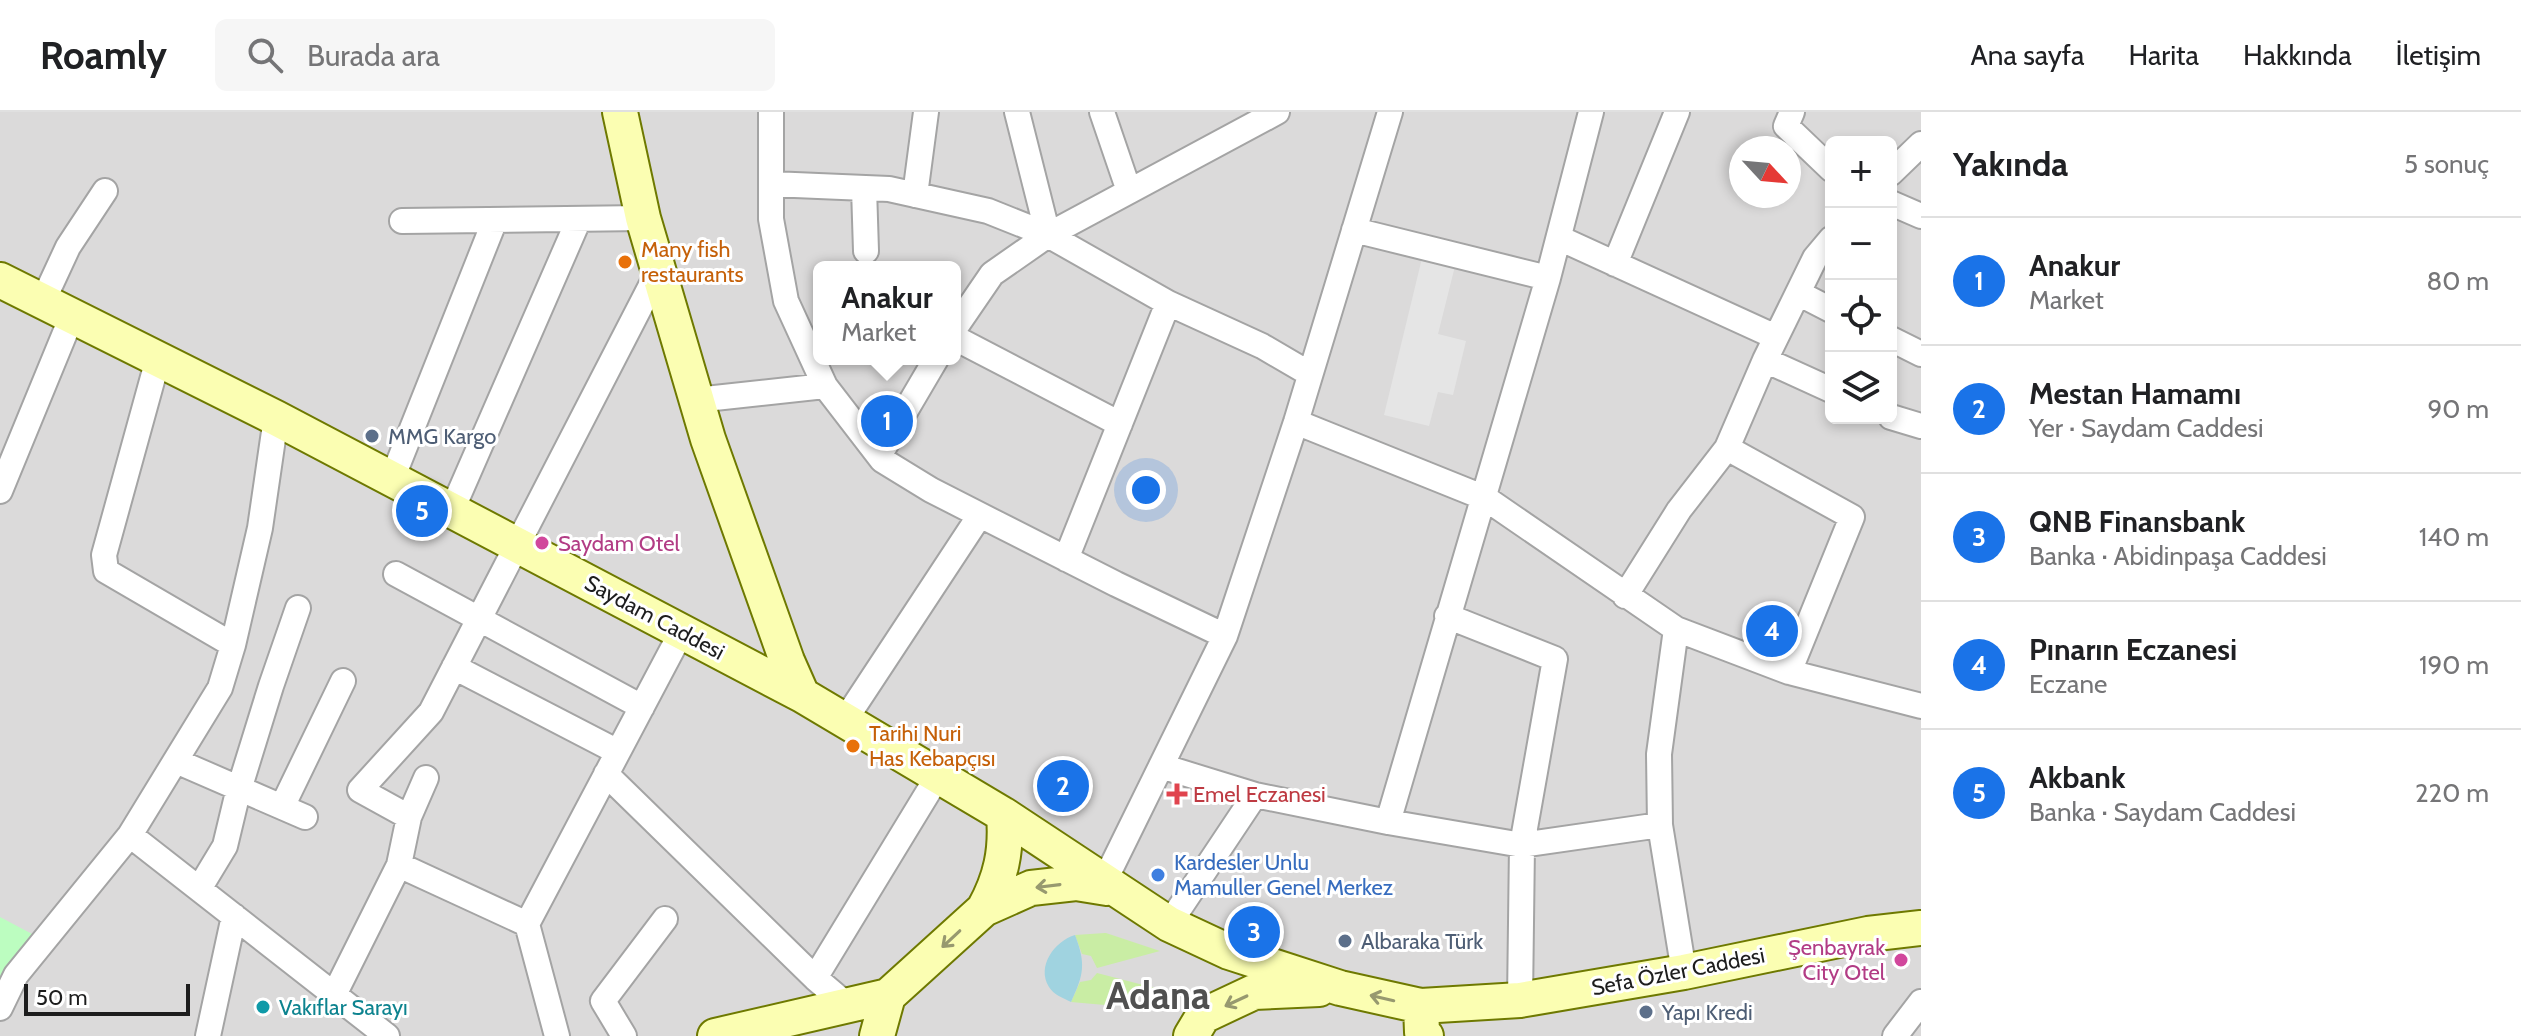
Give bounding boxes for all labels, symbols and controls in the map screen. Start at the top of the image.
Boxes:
search box [215,19,775,91]
text: Roamly [40,32,167,79]
icon: search [243,33,287,77]
text: Burada ara [307,37,440,74]
text: Ana sayfa [1971,38,2084,72]
text: Harita [2128,38,2199,72]
text: Hakkında [2243,38,2352,72]
text: İletişim [2396,38,2481,72]
north arrow [1729,136,1801,208]
map controls [1825,136,1897,424]
button: + [1825,136,1897,208]
text: Yakında [1953,143,2068,185]
text: 5 sonuç [2404,148,2489,180]
button: − [1825,208,1897,280]
place label: Many fish restaurants [641,236,744,288]
text: Anakur [2029,247,2120,284]
marker: Many fish restaurants [616,253,634,271]
popup [813,261,961,365]
text: 1 [1974,265,1984,297]
text: 80 m [2426,265,2489,297]
text: Anakur [841,279,933,316]
button: locate [1825,280,1897,352]
text: Market [2029,284,2104,316]
text: Market [841,316,916,348]
button: layers [1825,352,1897,424]
text: Mestan Hamamı [2029,375,2241,412]
pin: 1 [861,391,913,451]
text: 2 [1972,393,1986,425]
text: 90 m [2427,393,2489,425]
text: Yer · Saydam Caddesi [2029,412,2263,444]
place label: MMG Kargo [388,423,496,450]
marker: MMG Kargo [363,427,381,445]
your location [1126,470,1166,510]
pin: 5 [396,481,448,541]
text: QNB Finansbank [2029,503,2245,540]
text: 3 [1972,521,1986,553]
text: 140 m [2419,521,2489,553]
place label: Saydam Otel [558,530,680,557]
marker: Saydam Otel [533,534,551,552]
text: Banka · Abidinpaşa Caddesi [2029,540,2327,572]
street label: Saydam Caddesi [580,569,729,666]
pin: 4 [1746,601,1798,661]
text: Pınarın Eczanesi [2029,631,2237,668]
text: 4 [1971,649,1987,681]
text: 190 m [2419,649,2489,681]
text: Eczane [2029,668,2107,700]
place label: Tarihi Nuri Has Kebapçısı [869,720,995,772]
marker: Tarihi Nuri Has Kebapçısı [844,737,862,755]
pin: 2 [1037,756,1089,816]
text: Akbank [2029,759,2125,796]
text: 5 [1972,777,1986,809]
text: 220 m [2415,777,2489,809]
place label: Emel Eczanesi [1193,781,1326,808]
marker: Emel Eczanesi [1168,785,1186,803]
text: Banka · Saydam Caddesi [2029,796,2296,828]
place label: Kardesler Unlu Mamuller Genel Merkez [1174,849,1393,901]
marker: Kardesler Unlu Mamuller Genel Merkez [1149,866,1167,884]
one-way arrow [1035,878,1061,893]
pin: 3 [1228,902,1280,962]
place label: Albaraka Türk [1361,928,1483,955]
one-way arrow [942,929,962,947]
marker: Albaraka Türk [1336,932,1354,950]
place label: Şenbayrak City Otel [1788,934,1886,986]
street label: Sefa Özler Caddesi [1589,941,1767,1002]
marker: Şenbayrak City Otel [1892,951,1910,969]
district label: Adana [1106,972,1210,1019]
scale bar [24,980,190,1016]
text: 50 m [36,984,88,1011]
one-way arrow [1370,989,1396,1004]
place label: Vakıflar Sarayı [279,994,408,1021]
one-way arrow [1224,994,1248,1009]
marker: Vakıflar Sarayı [254,998,272,1016]
place label: Yapı Kredi [1661,999,1753,1026]
marker: Yapı Kredi [1637,1003,1655,1021]

